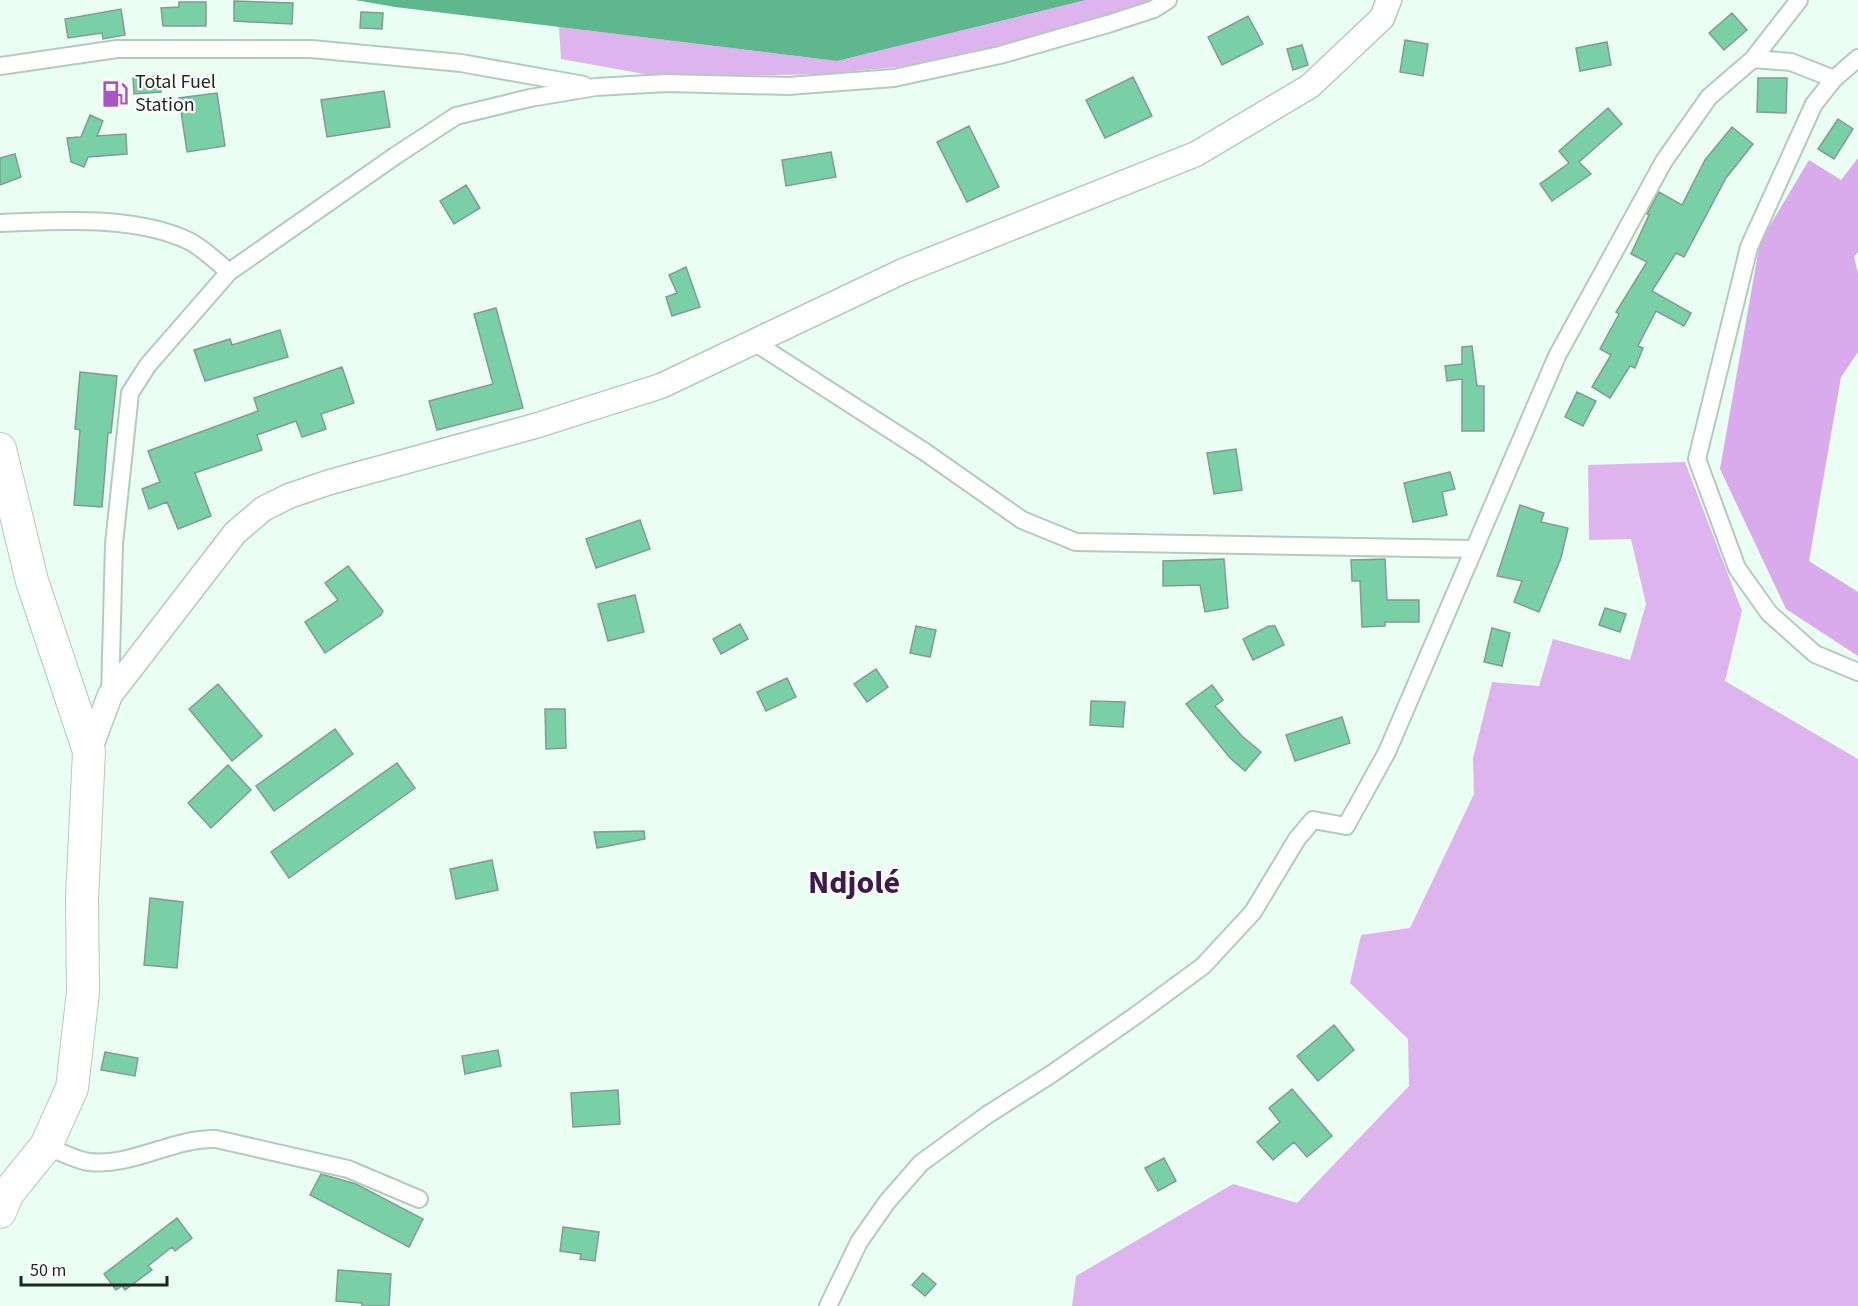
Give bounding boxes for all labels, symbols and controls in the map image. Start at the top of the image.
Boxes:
place label: Total Fuel Station [135,68,216,119]
fuel station icon: Total Fuel Station [100,79,130,109]
district label: Ndjolé [808,860,900,906]
scale bar [21,1249,166,1287]
text: 50 m [30,1258,66,1283]

